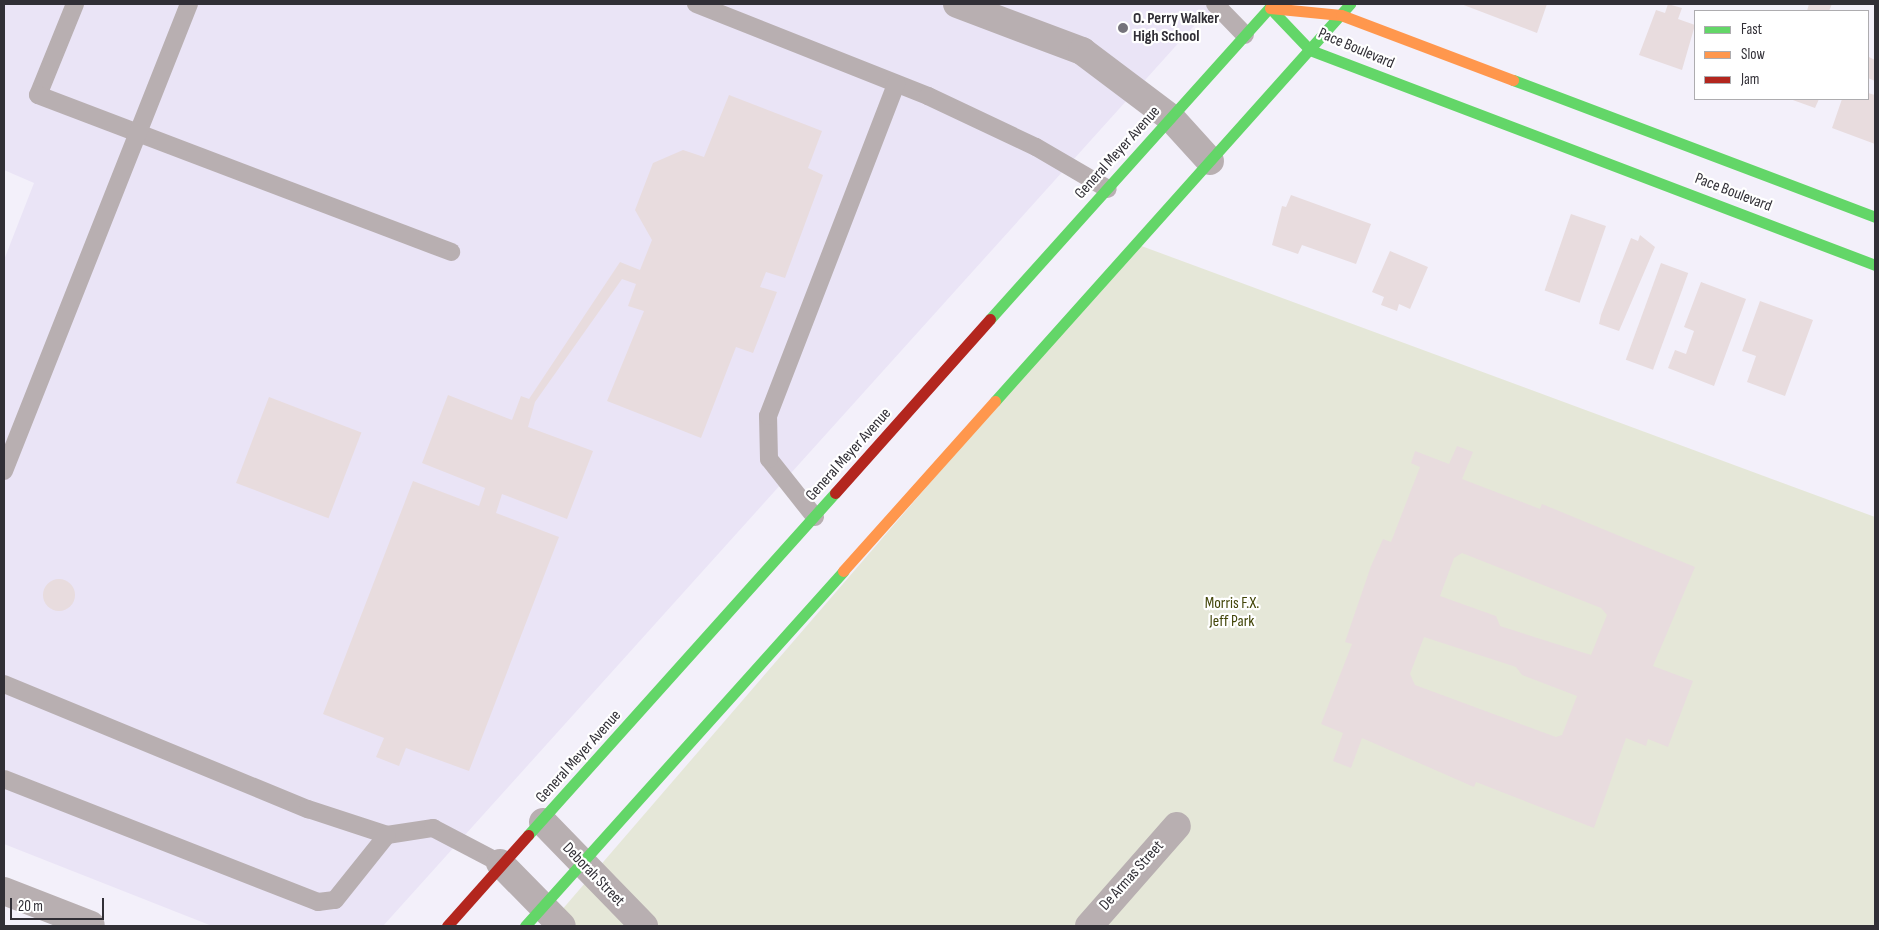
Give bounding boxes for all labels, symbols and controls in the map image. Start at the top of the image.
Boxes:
place label: O. Perry Walker High School [1133,9,1219,47]
legend [1694,10,1869,100]
text: Fast [1741,20,1762,39]
marker: O. Perry Walker High School [1117,22,1129,34]
street label: Pace Boulevard [1315,24,1397,74]
text: Slow [1741,45,1765,64]
text: Jam [1741,70,1759,89]
street label: General Meyer Avenue [1071,103,1165,203]
street label: Pace Boulevard [1692,170,1774,216]
street label: General Meyer Avenue [802,405,896,505]
park label: Morris F.X. Jeff Park [1205,594,1259,632]
street label: General Meyer Avenue [532,707,626,807]
street label: De Armas Street [1096,837,1168,915]
street label: Deborah Street [558,839,628,911]
scale bar [12,888,106,920]
text: 20 m [18,897,43,916]

